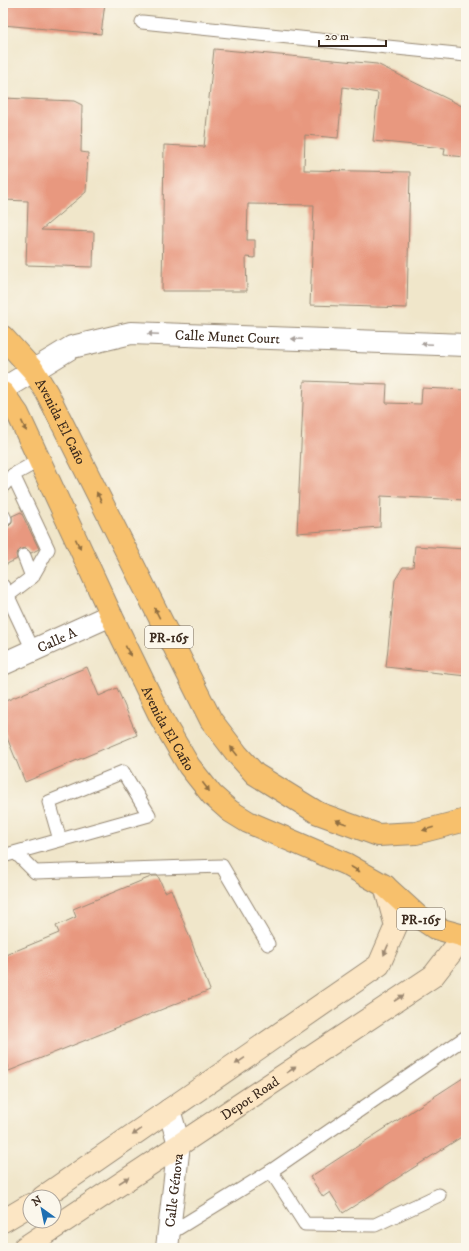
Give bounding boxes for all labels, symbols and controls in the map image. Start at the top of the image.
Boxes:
scale bar [319,22,386,48]
text: 20 m [325,29,349,44]
street label: Calle Munet Court [175,327,281,348]
one-way arrow [146,331,159,337]
one-way arrow [290,336,303,342]
one-way arrow [421,340,433,347]
street label: Avenida El Caño [30,376,89,468]
one-way arrow [21,420,27,432]
one-way arrow [96,491,102,503]
one-way arrow [75,539,81,550]
one-way arrow [154,608,160,619]
street label: Calle A [35,623,81,657]
road number: PR-165 [145,626,193,648]
one-way arrow [125,645,131,656]
street label: Avenida El Caño [137,683,198,775]
one-way arrow [230,745,238,756]
one-way arrow [202,782,210,793]
one-way arrow [335,818,347,824]
one-way arrow [422,826,434,832]
one-way arrow [349,866,361,873]
road number: PR-165 [397,908,445,930]
one-way arrow [383,944,389,955]
one-way arrow [394,994,404,1002]
one-way arrow [235,1057,245,1065]
one-way arrow [286,1066,296,1074]
street label: Depot Road [217,1073,283,1125]
one-way arrow [131,1128,142,1136]
street label: Calle Génova [161,1153,188,1228]
one-way arrow [119,1176,129,1184]
north arrow [22,1189,62,1229]
text: N [29,1193,45,1210]

